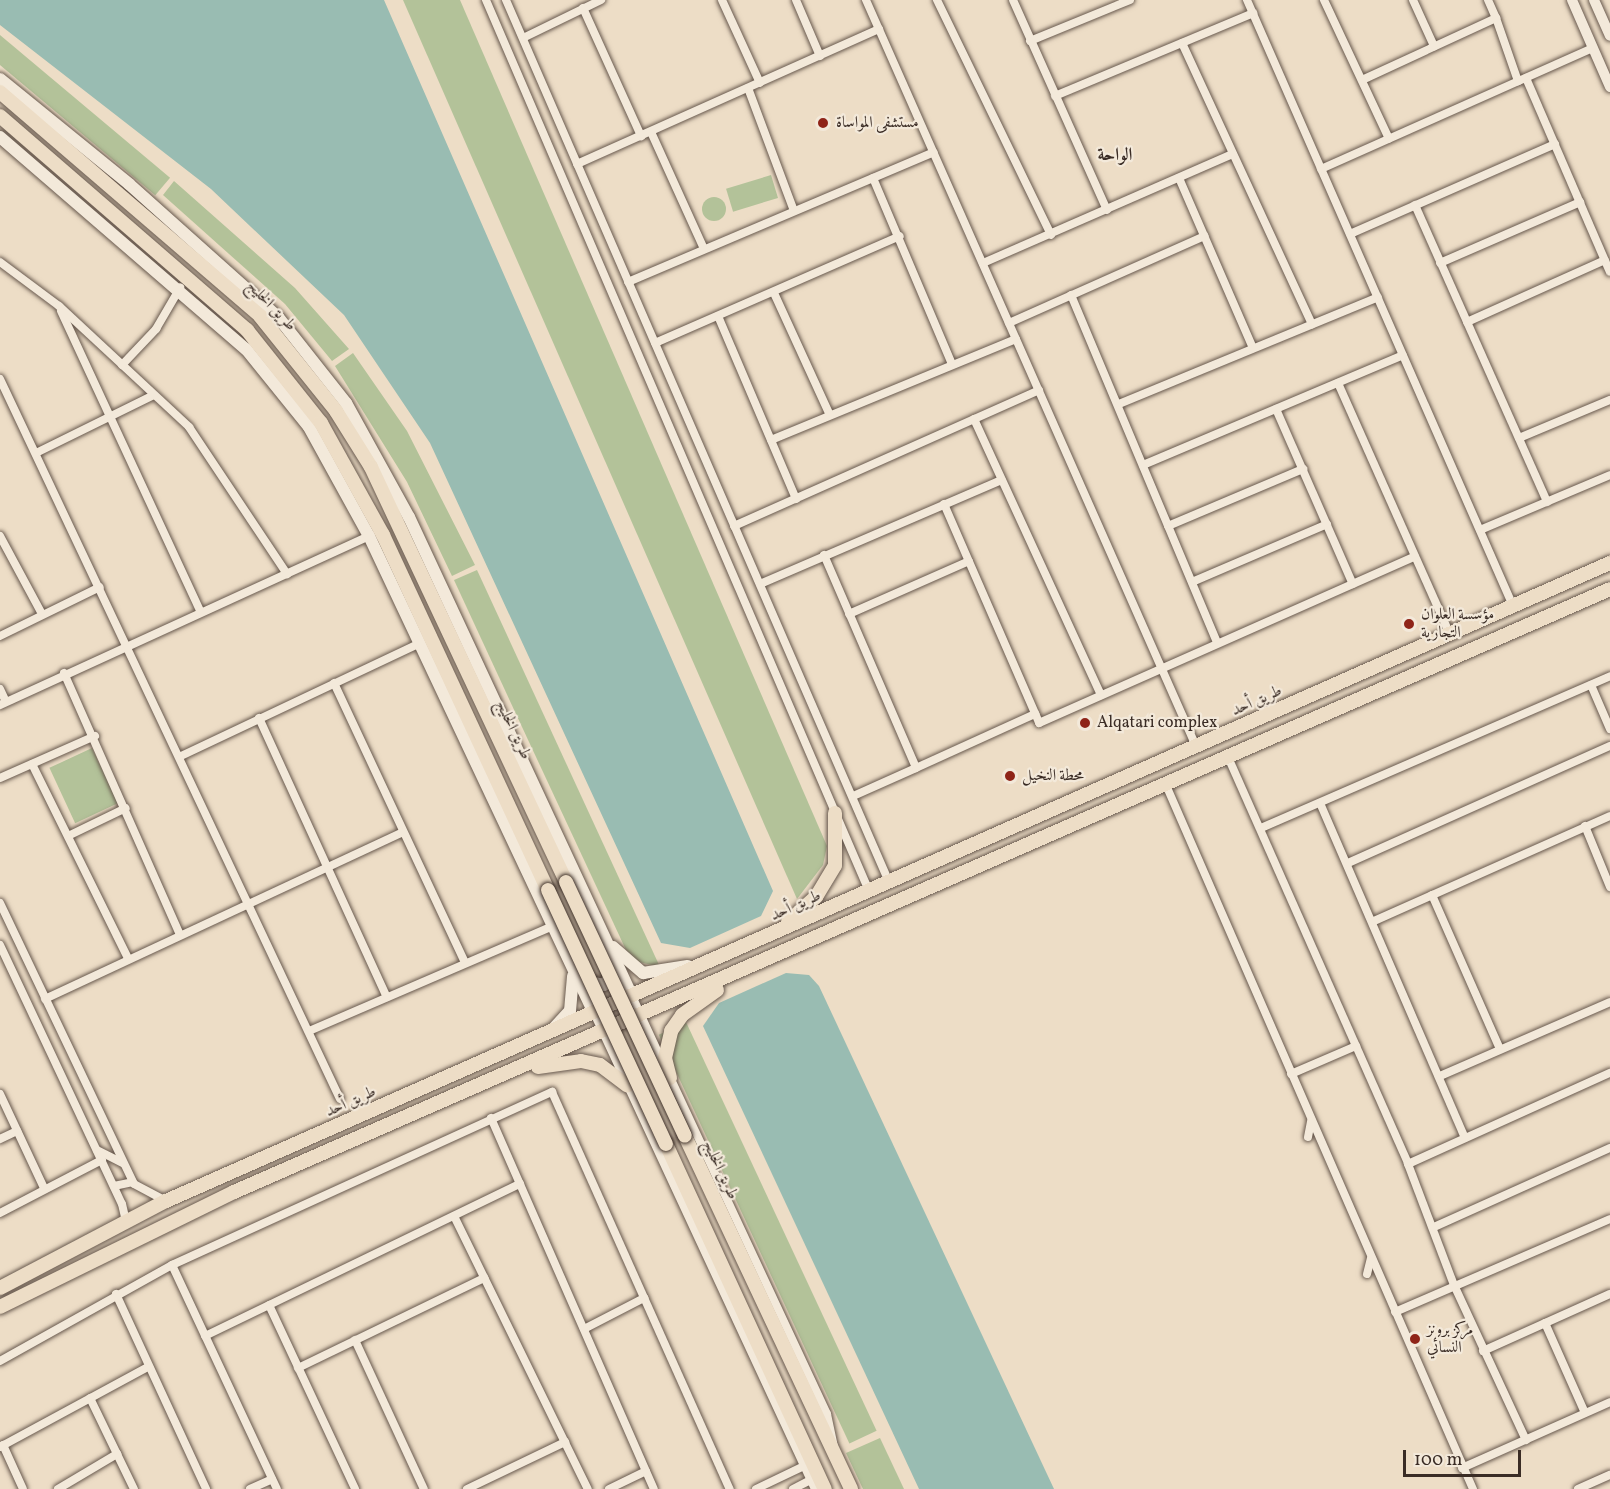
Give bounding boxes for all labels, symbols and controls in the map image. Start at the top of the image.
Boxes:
place label: مستشفى المواساة [836,113,919,133]
marker: مستشفى المواساة [814,114,832,132]
district label: الواحة [1098,145,1132,167]
street label: طريق الخليج [242,277,300,335]
place label: مؤسسة العلوان التجارية [1421,605,1494,643]
marker: مؤسسة العلوان التجارية [1402,617,1416,631]
street label: طريق أحد [1229,681,1285,721]
street label: طريق الخليج [491,697,535,763]
place label: Alqatari complex [1097,713,1217,733]
marker: Alqatari complex [1078,716,1092,730]
place label: محطة النخيل [1022,766,1084,786]
marker: محطة النخيل [1003,769,1017,783]
street label: طريق أحد [768,886,824,926]
street label: طريق أحد [323,1082,379,1122]
street label: طريق الخليج [698,1137,742,1203]
place label: مركز برونز النسائي [1427,1320,1473,1358]
marker: مركز برونز النسائي [1408,1332,1422,1346]
scale bar [1406,1438,1524,1476]
text: 100 m [1414,1448,1463,1473]

